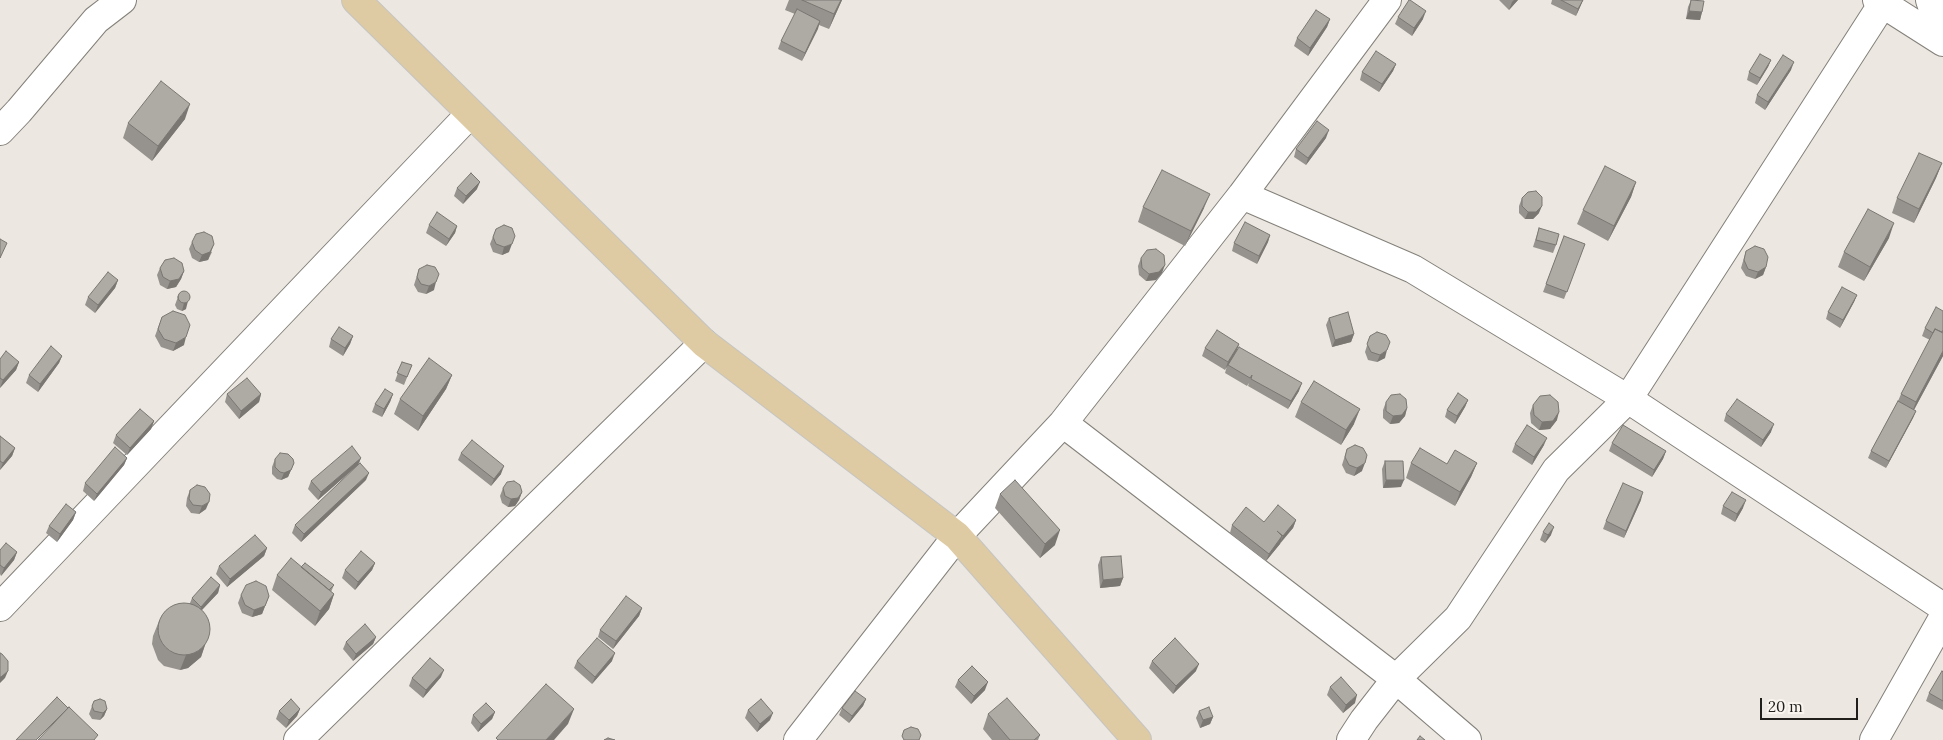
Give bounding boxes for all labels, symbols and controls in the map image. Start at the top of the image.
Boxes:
scale bar [1763,688,1860,720]
text: 20 m [1768,697,1803,716]

